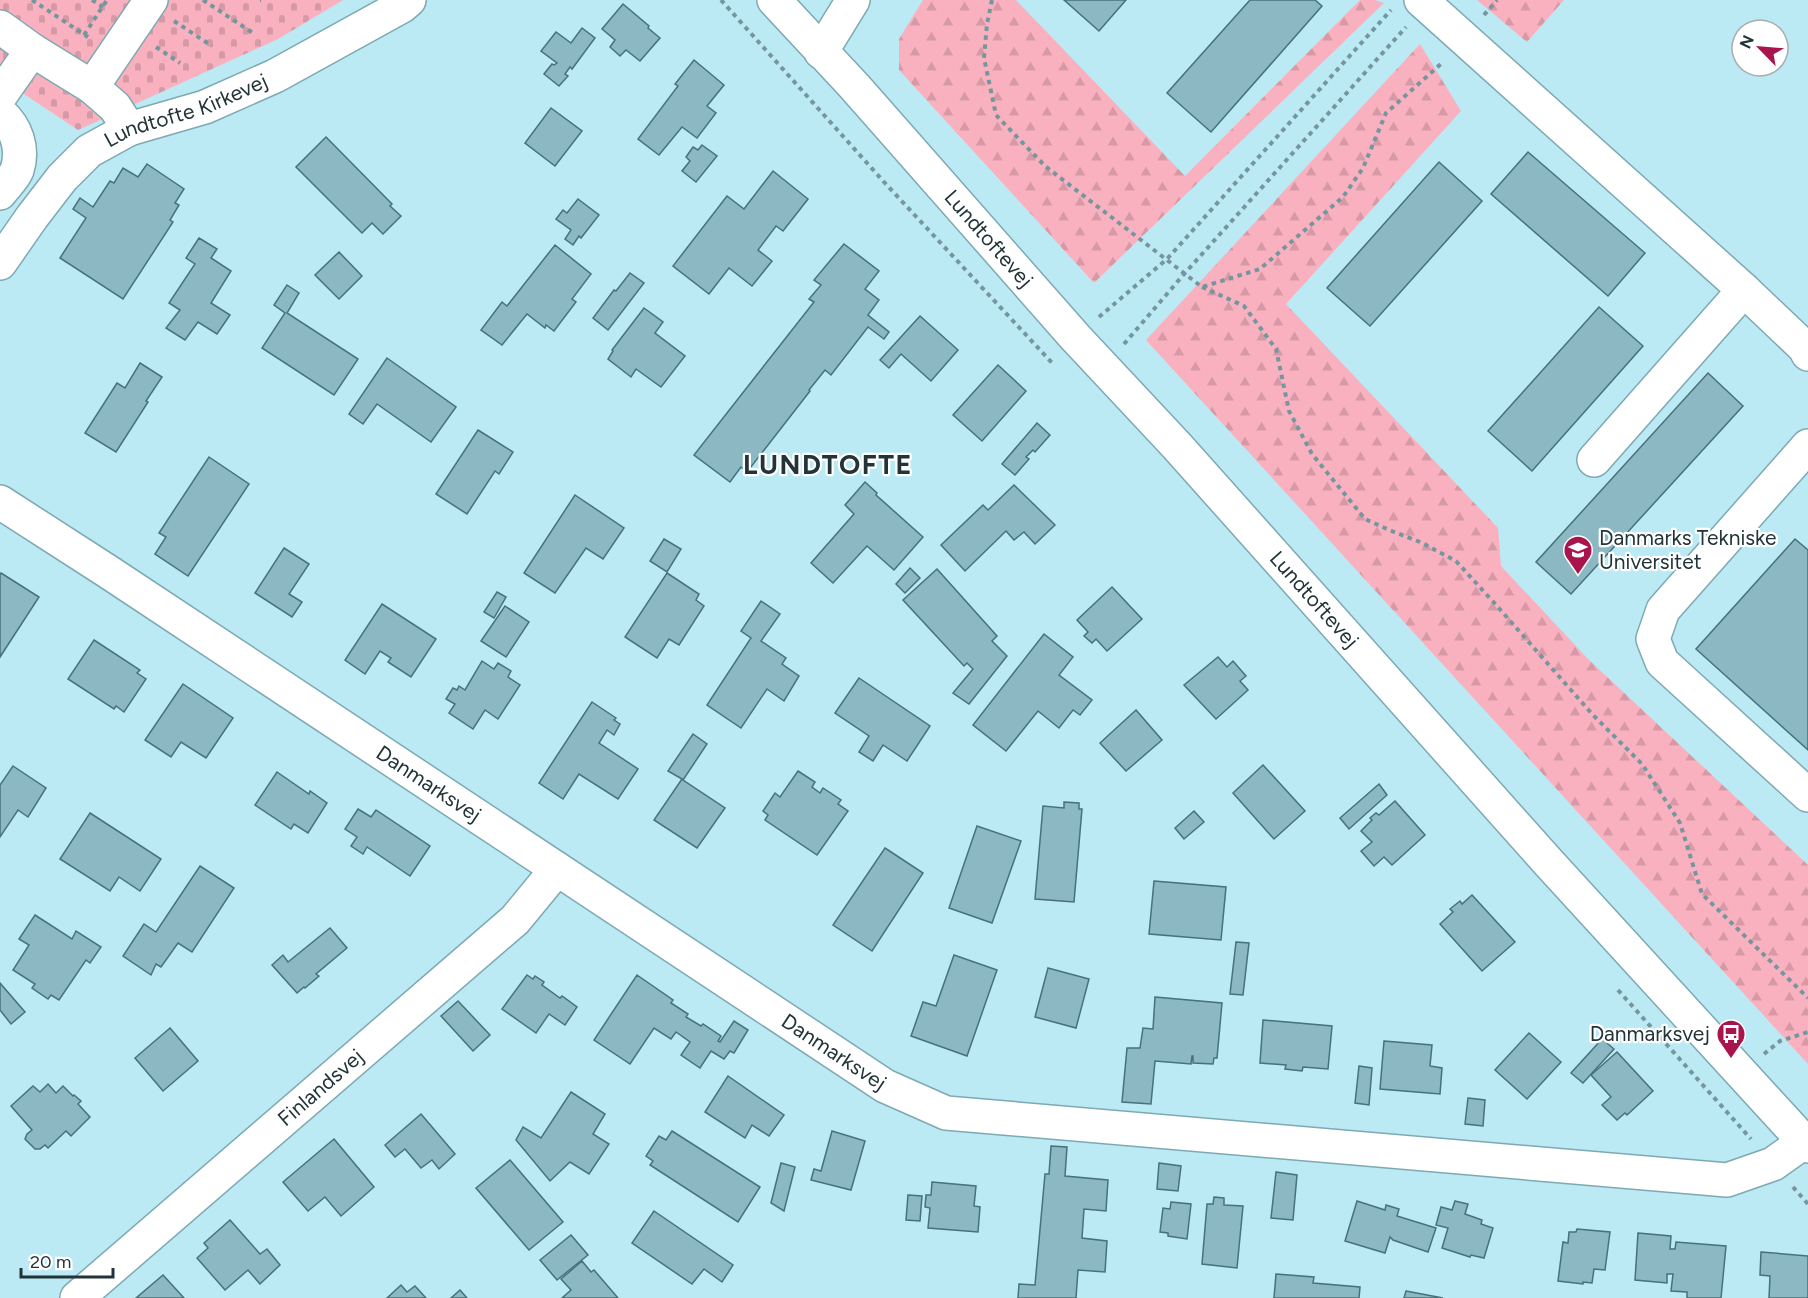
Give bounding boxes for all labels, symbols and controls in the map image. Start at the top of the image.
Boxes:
north arrow [1730,18,1790,78]
text: N [1736,32,1758,51]
street label: Lundtofte Kirkevej [100,68,271,152]
street label: Lundtoftevej [939,185,1038,292]
district label: LUNDTOFTE [743,448,913,481]
place label: Danmarks Tekniske Universitet [1599,525,1776,574]
school or university icon: Danmarks Tekniske Universitet [1562,534,1594,576]
street label: Lundtoftevej [1265,546,1364,653]
street label: Danmarksvej [372,740,486,827]
street label: Danmarksvej [777,1008,891,1095]
bus stop icon: Danmarksvej [1715,1018,1747,1060]
place label: Danmarksvej [1590,1021,1710,1046]
street label: Finlandsvej [273,1043,368,1131]
scale bar [21,1241,112,1279]
text: 20 m [30,1251,71,1273]

